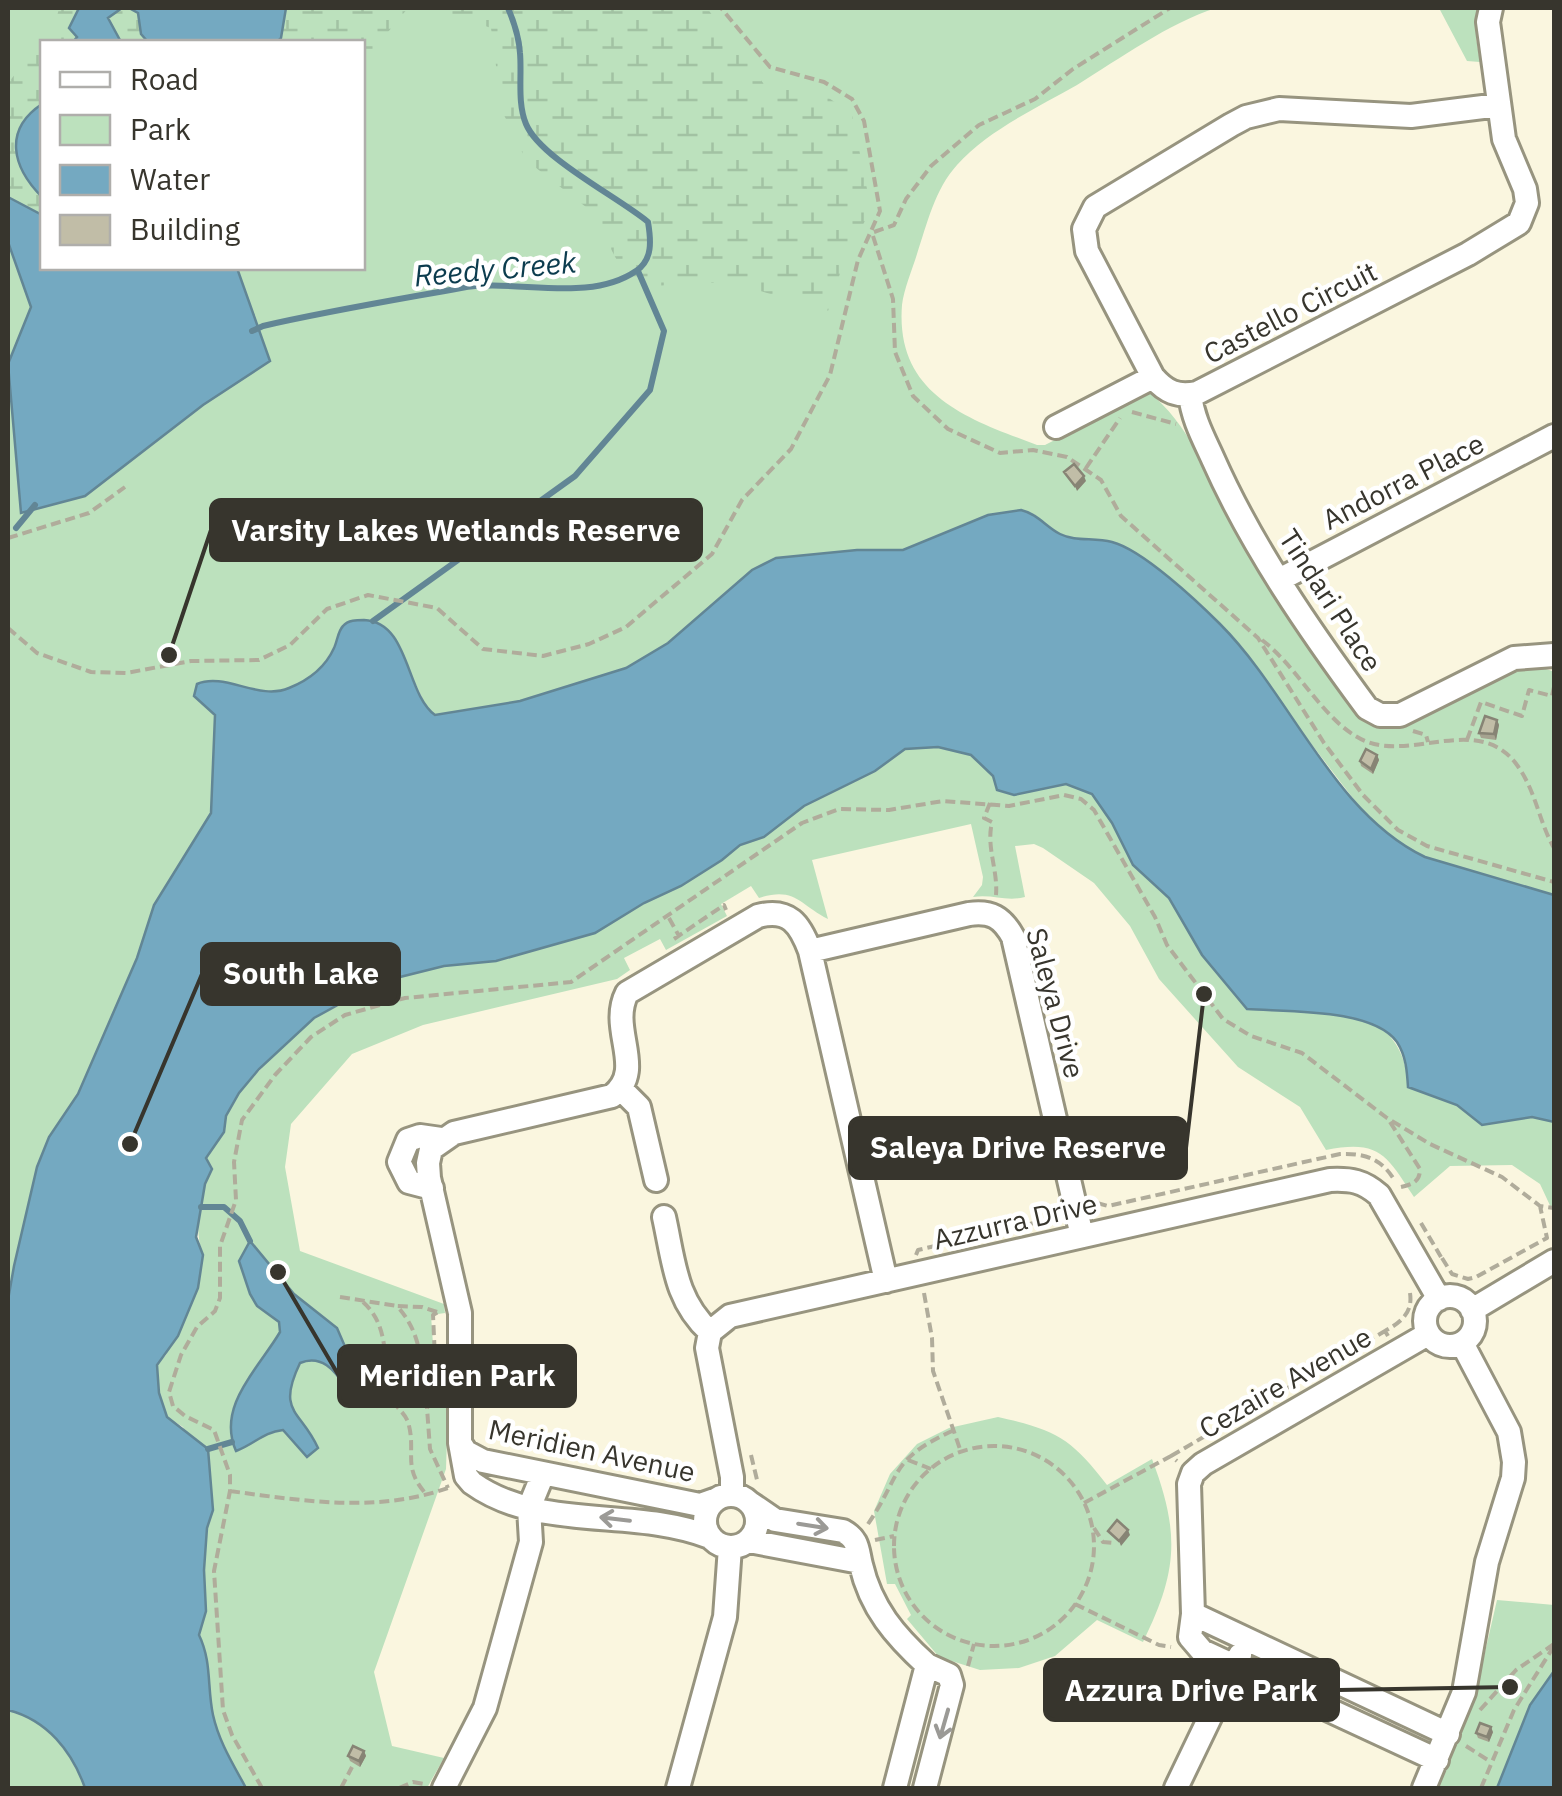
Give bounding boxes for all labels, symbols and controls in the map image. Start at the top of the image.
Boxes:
legend [40,40,365,270]
text: Road [130,59,199,98]
text: Park [130,109,191,148]
text: Water [130,159,210,198]
text: Building [130,209,240,248]
water label: Reedy Creek [412,241,578,295]
street label: Castello Circuit [1197,252,1383,372]
street label: Andorra Place [1316,424,1490,538]
callout: Varsity Lakes Wetlands Reserve [211,500,701,560]
text: Varsity Lakes Wetlands Reserve [231,510,681,549]
street label: Tindari Place [1271,522,1391,678]
street label: Saleya Drive [1018,924,1094,1082]
callout: South Lake [202,944,399,1004]
text: South Lake [223,953,379,992]
callout: Saleya Drive Reserve [850,1118,1186,1178]
text: Saleya Drive Reserve [870,1127,1166,1166]
street label: Azzurra Drive [929,1184,1101,1258]
street label: Cezaire Avenue [1192,1318,1378,1446]
callout: Meridien Park [339,1346,575,1406]
text: Meridien Park [359,1355,556,1394]
street label: Meridien Avenue [485,1410,699,1490]
one-way arrow [599,1509,632,1528]
one-way arrow [796,1517,829,1536]
callout: Azzura Drive Park [1045,1660,1338,1720]
text: Azzura Drive Park [1065,1670,1318,1709]
one-way arrow [934,1707,952,1739]

